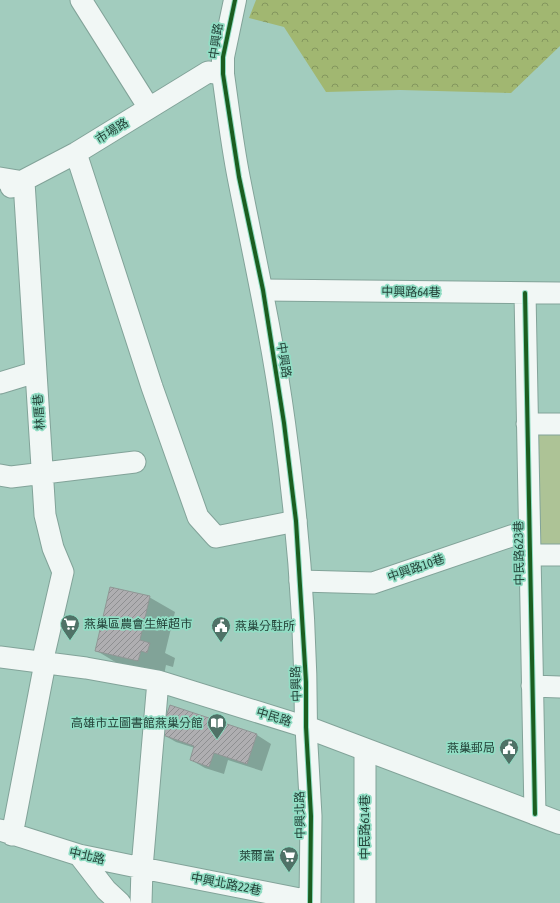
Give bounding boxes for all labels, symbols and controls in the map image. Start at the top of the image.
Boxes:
street label: 中興路 [207,22,225,60]
street label: 市場路 [93,116,131,146]
street label: 中興路64巷 [381,284,441,300]
street label: 中興路 [274,341,294,379]
street label: 林厝巷 [31,394,47,430]
street label: 中民路623巷 [511,520,527,586]
street label: 中興路10巷 [386,552,446,584]
supermarket icon: 燕巢區農會生鮮超市 [59,613,81,641]
public building icon: 燕巢分駐所 [210,615,232,643]
place label: 燕巢區農會生鮮超市 [84,617,192,631]
place label: 燕巢分駐所 [235,619,295,633]
street label: 中興路 [288,666,304,702]
street label: 中民路 [255,705,293,729]
library icon: 高雄市立圖書館燕巢分館 [206,712,228,740]
place label: 高雄市立圖書館燕巢分館 [71,716,203,730]
public building icon: 燕巢郵局 [498,737,520,765]
place label: 燕巢郵局 [447,741,495,755]
street label: 中興北路 [293,791,307,839]
street label: 中民路614巷 [358,795,372,859]
street label: 中北路 [68,845,106,867]
supermarket icon: 萊爾富 [278,845,300,873]
place label: 萊爾富 [239,849,275,863]
street label: 中興北路22巷 [190,870,262,898]

